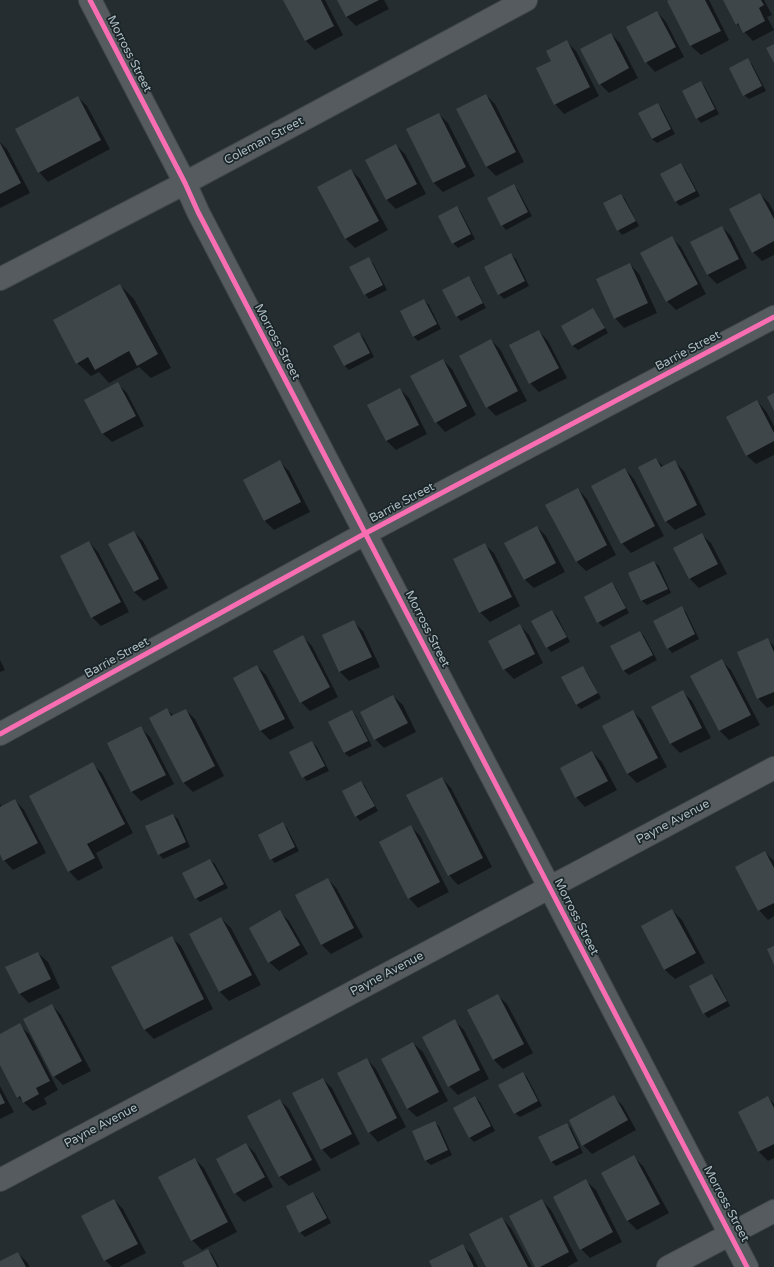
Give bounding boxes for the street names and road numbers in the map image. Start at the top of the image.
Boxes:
street label: Morross Street [104,13,154,95]
street label: Coleman Street [222,114,306,168]
street label: Morross Street [251,302,303,382]
street label: Barrie Street [653,328,723,374]
street label: Barrie Street [367,480,437,526]
street label: Morross Street [402,588,452,670]
street label: Barrie Street [82,634,152,682]
street label: Payne Avenue [634,797,712,847]
street label: Morross Street [551,876,601,958]
street label: Payne Avenue [348,949,426,999]
street label: Payne Avenue [62,1101,140,1151]
street label: Morross Street [700,1164,752,1244]

